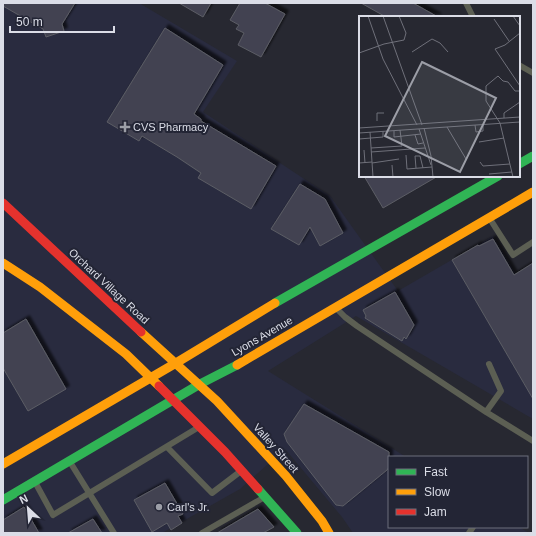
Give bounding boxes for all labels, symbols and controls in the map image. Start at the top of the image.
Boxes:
scale bar [10,8,114,34]
text: 50 m [16,15,43,29]
inset map [359,16,520,177]
place label: CVS Pharmacy [133,121,209,133]
marker: CVS Pharmacy [120,122,130,132]
street label: Orchard Village Road [67,246,151,326]
street label: Lyons Avenue [229,314,295,358]
street label: Valley Street [251,421,301,475]
legend [388,456,528,528]
text: Fast [424,465,448,479]
text: Slow [424,485,450,499]
north arrow [8,488,48,528]
text: N [17,492,30,506]
place label: Carl's Jr. [167,501,209,513]
marker: Carl's Jr. [154,502,164,512]
text: Jam [424,505,447,519]

